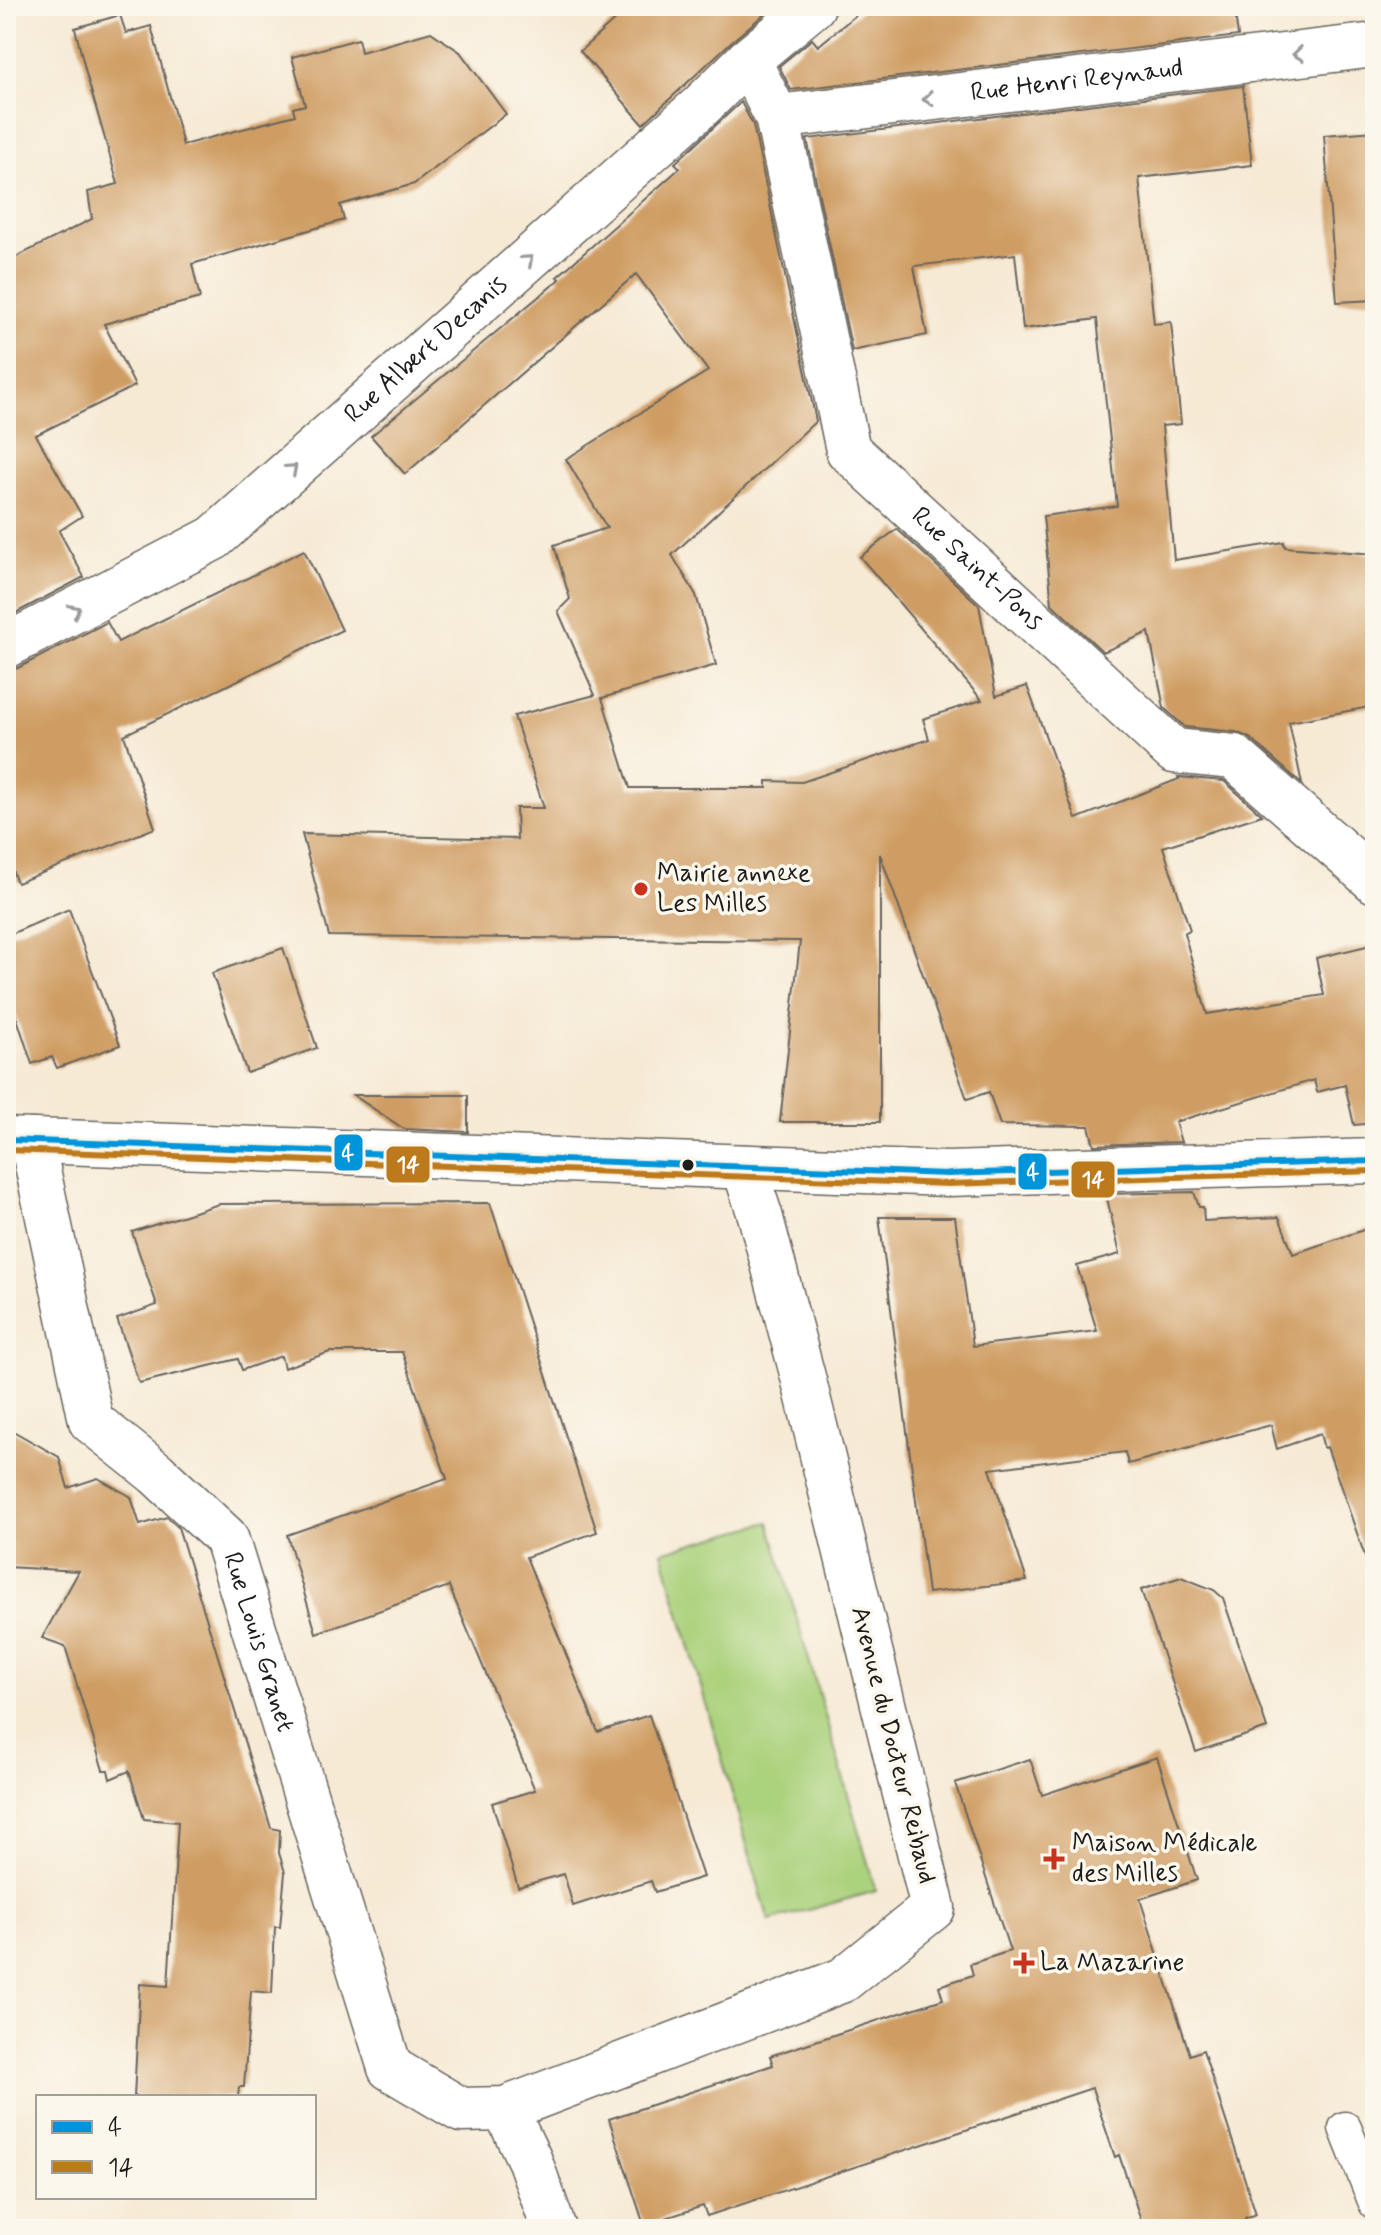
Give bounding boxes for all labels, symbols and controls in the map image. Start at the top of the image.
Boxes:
one-way arrow [1291,46,1304,63]
street label: Rue Henri Reynaud [969,51,1185,111]
one-way arrow [921,90,934,107]
one-way arrow [519,255,534,269]
street label: Rue Albert Decanis [337,268,515,431]
one-way arrow [282,465,297,479]
street label: Rue Saint-Pons [904,500,1050,639]
one-way arrow [67,604,82,619]
place label: Mairie annexe Les Milles [657,857,811,921]
marker: Mairie annexe Les Milles [632,880,650,898]
line badge: 4 [333,1133,364,1172]
text: 4 [342,1140,355,1168]
line badge: 14 [385,1145,431,1184]
text: 14 [396,1152,420,1180]
line badge: 4 [1017,1152,1048,1191]
unlabelled marker [680,1157,696,1173]
text: 4 [1027,1159,1040,1187]
line badge: 14 [1070,1160,1116,1199]
text: 14 [1081,1167,1105,1195]
street label: Rue Louis Granet [214,1548,302,1736]
street label: Avenue du Docteur Reibaud [842,1603,944,1887]
place label: Maison Médicale des Milles [1072,1827,1258,1891]
marker: Maison Médicale des Milles [1043,1848,1065,1870]
place label: La Mazarine [1040,1946,1185,1980]
marker: La Mazarine [1015,1954,1033,1972]
legend [36,2095,316,2199]
text: 4 [108,2113,122,2144]
text: 14 [108,2153,133,2184]

